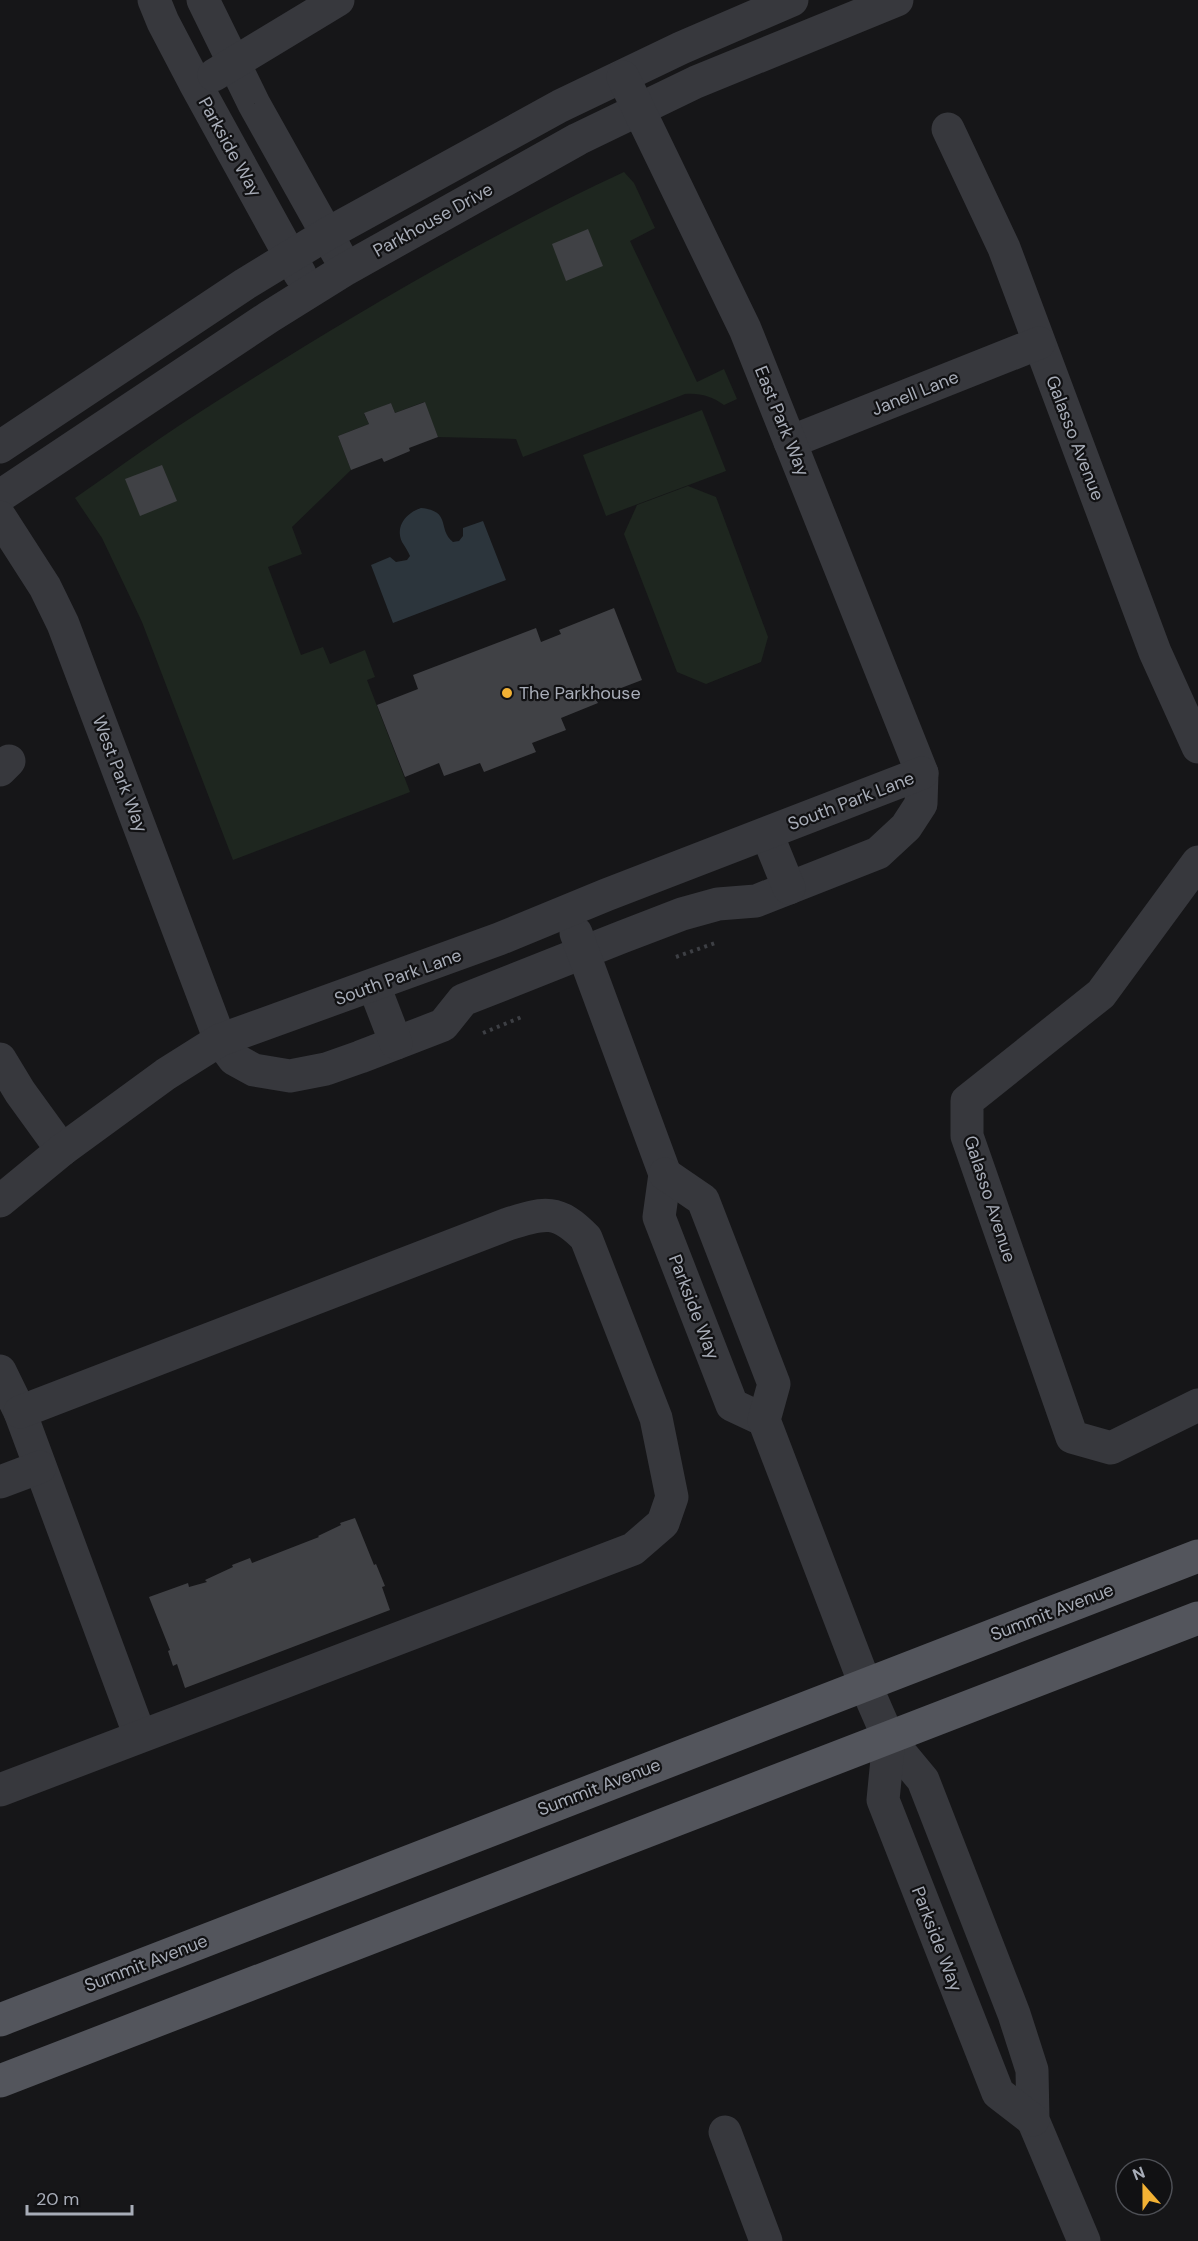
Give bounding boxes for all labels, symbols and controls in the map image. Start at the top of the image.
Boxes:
street label: Parkside Way [193,93,267,201]
street label: Parkhouse Drive [369,177,497,263]
street label: East Park Way [749,362,815,480]
street label: Janell Lane [868,365,962,421]
street label: Galasso Avenue [1040,372,1110,504]
place label: The Parkhouse [519,681,641,705]
marker: The Parkhouse [500,686,514,700]
street label: West Park Way [87,712,153,836]
street label: South Park Lane [784,766,918,836]
street label: South Park Lane [331,943,465,1011]
street label: Galasso Avenue [958,1133,1022,1265]
street label: Parkside Way [663,1251,725,1363]
street label: Summit Avenue [987,1577,1117,1647]
street label: Summit Avenue [534,1752,664,1822]
street label: Parkside Way [906,1883,968,1995]
street label: Summit Avenue [81,1928,211,1998]
north arrow [1114,2157,1174,2217]
text: N [1130,2162,1148,2185]
scale bar [27,2178,132,2216]
text: 20 m [36,2187,79,2211]

